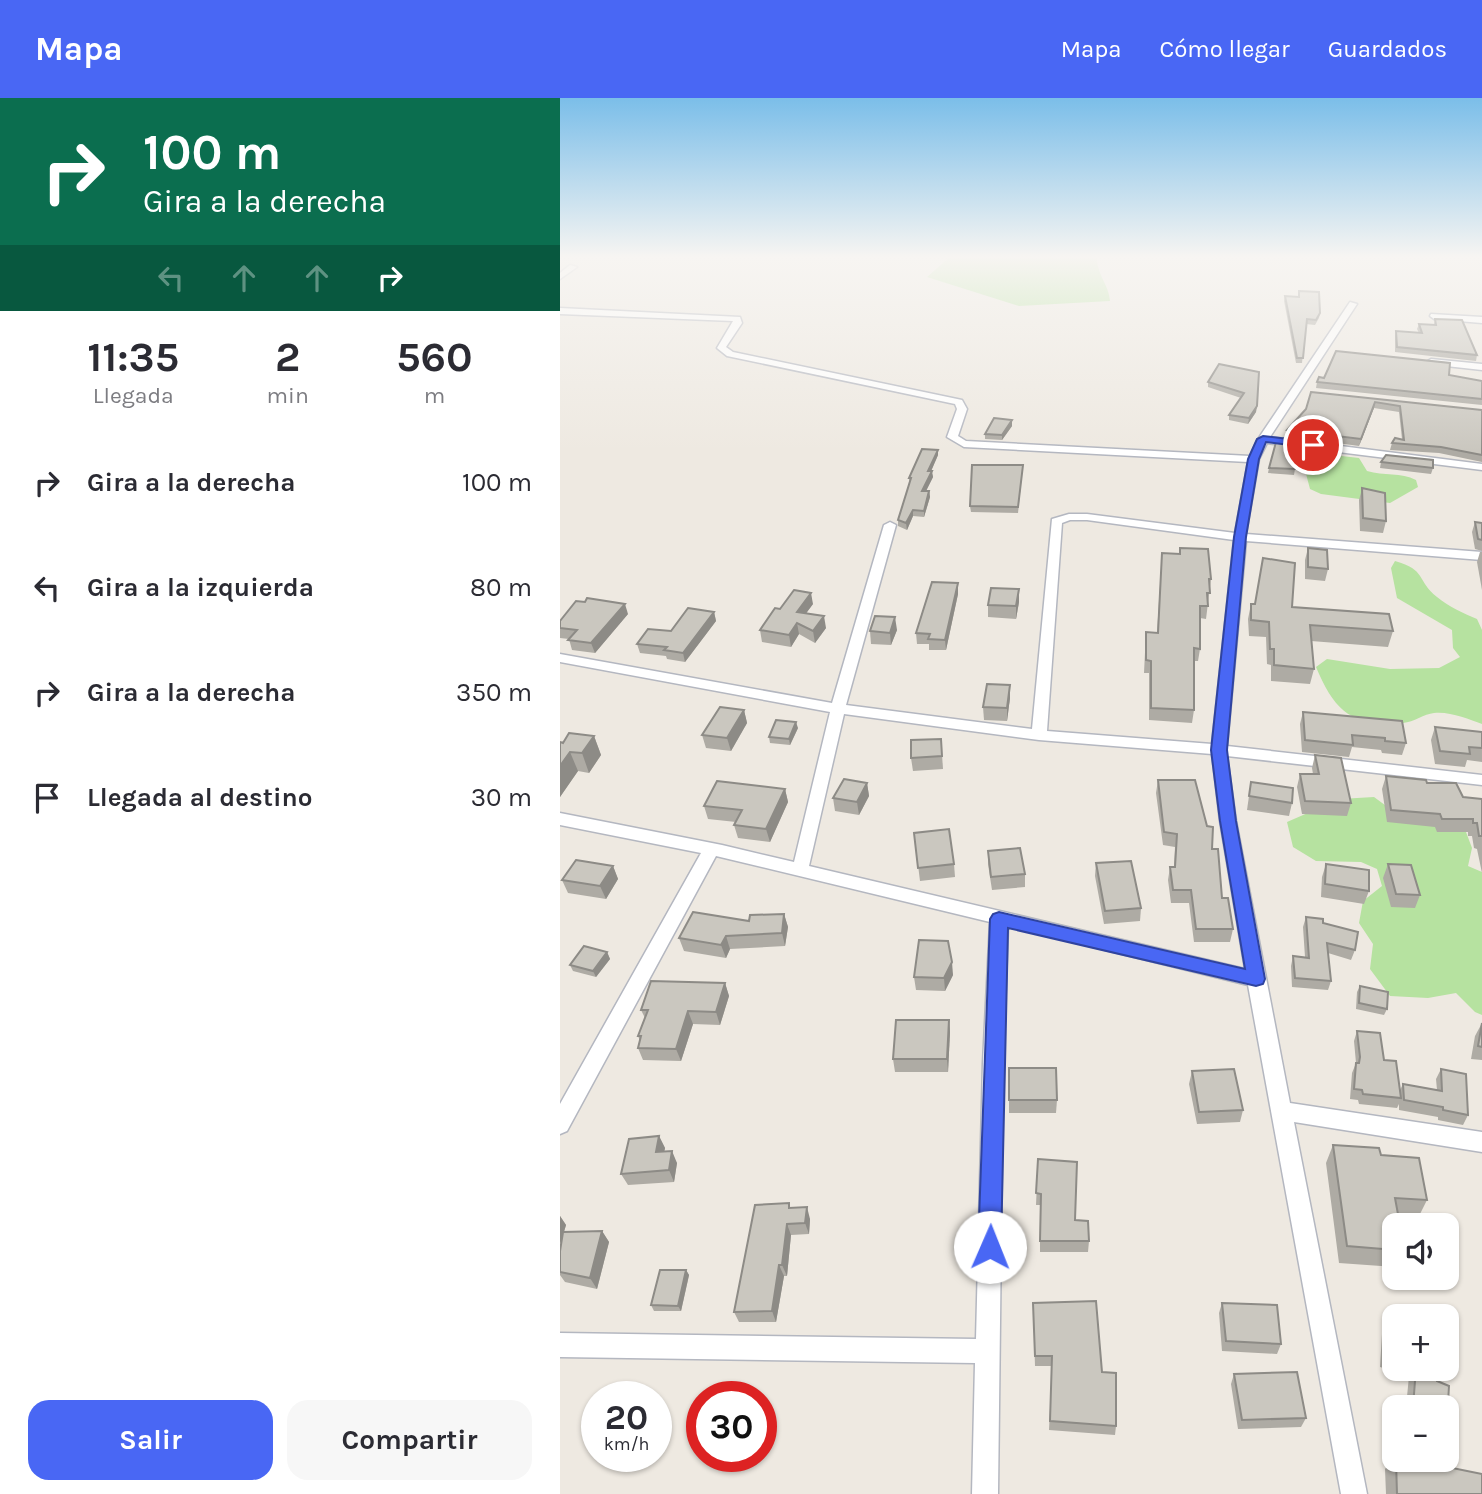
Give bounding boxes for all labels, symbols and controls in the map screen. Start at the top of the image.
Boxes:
text: Mapa [35,30,123,68]
text: Mapa [1061,35,1121,63]
text: Cómo llegar [1159,35,1290,63]
text: Guardados [1328,35,1447,63]
text: 100 m [143,124,281,181]
icon: right [28,126,119,217]
text: Gira a la derecha [143,183,386,220]
icon: left [152,259,190,297]
icon: ahead [225,259,263,297]
icon: ahead [298,259,336,297]
icon: right [371,259,409,297]
text: 11:35 [87,332,179,382]
text: 2 [275,332,300,382]
text: 560 [396,332,473,382]
text: Llegada [93,382,174,409]
text: min [267,382,309,409]
text: m [424,382,445,409]
pin [1283,415,1343,475]
icon: arrive [1294,426,1332,464]
icon: right [28,464,66,502]
text: Gira a la derecha [87,467,296,498]
text: 100 m [462,467,532,498]
icon: left [28,569,66,607]
text: Gira a la izquierda [87,572,314,603]
text: 80 m [470,572,532,603]
icon: right [28,674,66,712]
text: Gira a la derecha [87,677,296,708]
text: 350 m [456,677,532,708]
icon: arrive [28,779,66,817]
text: Llegada al destino [87,782,313,813]
text: 30 m [471,782,532,813]
position arrow [953,1210,1027,1284]
map controls [1382,1213,1459,1472]
button: sound [1382,1213,1459,1290]
button: + [1382,1304,1459,1381]
speed limit sign: 30 [686,1381,777,1472]
button: − [1382,1395,1459,1472]
text: 20 [605,1397,648,1438]
button: Salir [28,1400,273,1480]
button: Compartir [287,1400,532,1480]
text: km/h [604,1433,649,1455]

